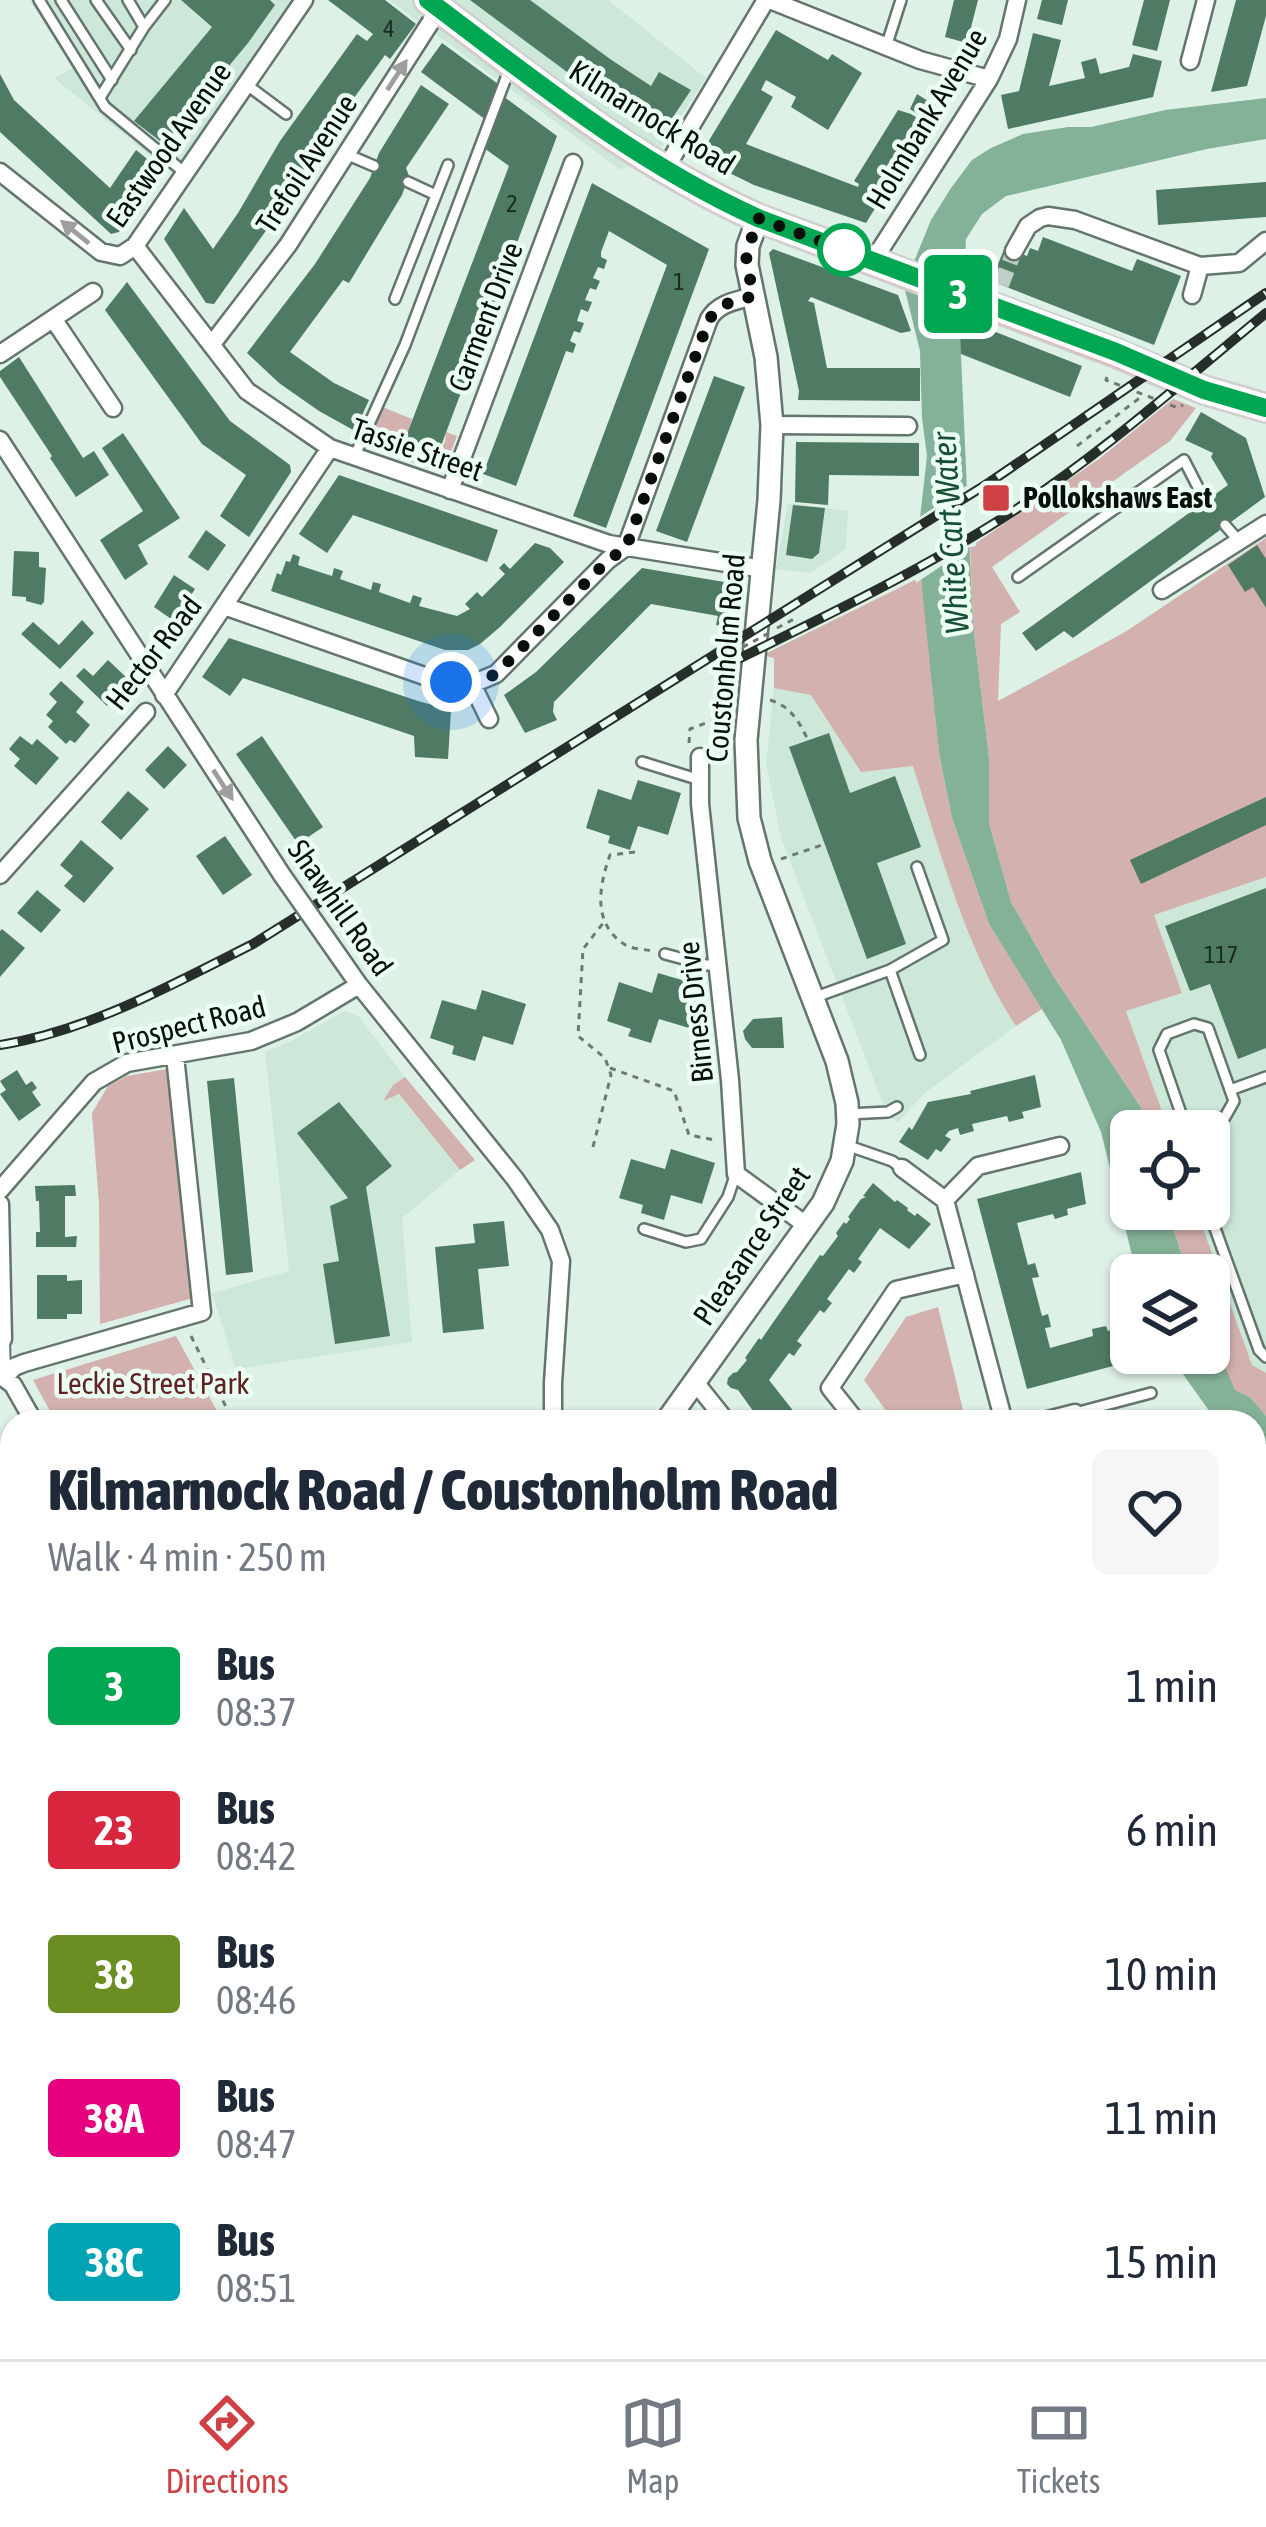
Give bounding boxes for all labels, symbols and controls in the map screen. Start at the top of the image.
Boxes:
house number: 4 [383,15,395,42]
street label: Holmbank Avenue [859,22,993,215]
street label: Kilmarnock Road [564,53,741,181]
street label: Eastwood Avenue [99,56,237,233]
one-way arrow [385,58,407,91]
street label: Trefoil Avenue [249,88,364,239]
house number: 2 [506,190,518,217]
one-way arrow [60,220,91,245]
unlabelled marker [819,225,869,275]
street label: Carment Drive [441,237,529,396]
line badge: 3 [919,255,997,333]
house number: 1 [673,268,685,295]
text: 3 [948,270,968,318]
street label: Tassie Street [347,411,487,487]
water label: White Cart Water [924,430,976,635]
place label: Pollokshaws East [1023,480,1212,514]
marker: Pollokshaws East [980,482,1012,514]
street label: Coustonholm Road [699,552,751,764]
street label: Hector Road [98,589,208,716]
your location [421,652,481,712]
one-way arrow [212,769,234,801]
street label: Shawhill Road [282,833,400,982]
street label: Birness Drive [671,940,719,1084]
house number: 117 [1204,941,1238,968]
street label: Prospect Road [108,989,269,1060]
map controls [1110,1110,1230,1374]
button: locate [1110,1110,1230,1230]
street label: Pleasance Street [686,1160,817,1331]
button: layers [1110,1254,1230,1374]
park label: Leckie Street Park [56,1366,250,1400]
button: heart [1092,1449,1218,1575]
text: Kilmarnock Road / Coustonholm Road [48,1457,838,1522]
text: Walk · 4 min · 250 m [48,1535,327,1579]
text: Bus [216,1638,275,1690]
text: 1 min [1126,1660,1218,1712]
text: 3 [104,1662,124,1710]
text: 08:37 [216,1690,296,1734]
text: Bus [216,1782,275,1834]
text: 6 min [1126,1804,1218,1856]
text: 23 [94,1806,134,1854]
text: 08:42 [216,1834,296,1878]
text: Bus [216,1926,275,1978]
text: 10 min [1105,1948,1218,2000]
text: 38 [94,1950,134,1998]
text: 08:46 [216,1978,296,2022]
text: Bus [216,2070,275,2122]
text: 11 min [1105,2092,1218,2144]
text: 38A [84,2094,144,2142]
text: 08:47 [216,2122,296,2166]
text: Bus [216,2214,275,2266]
text: 15 min [1105,2236,1218,2288]
text: 38C [85,2238,143,2286]
text: 08:51 [216,2266,296,2310]
tab: Directions [166,2390,289,2500]
tab: Map [620,2390,686,2500]
tab: Tickets [1017,2390,1100,2500]

